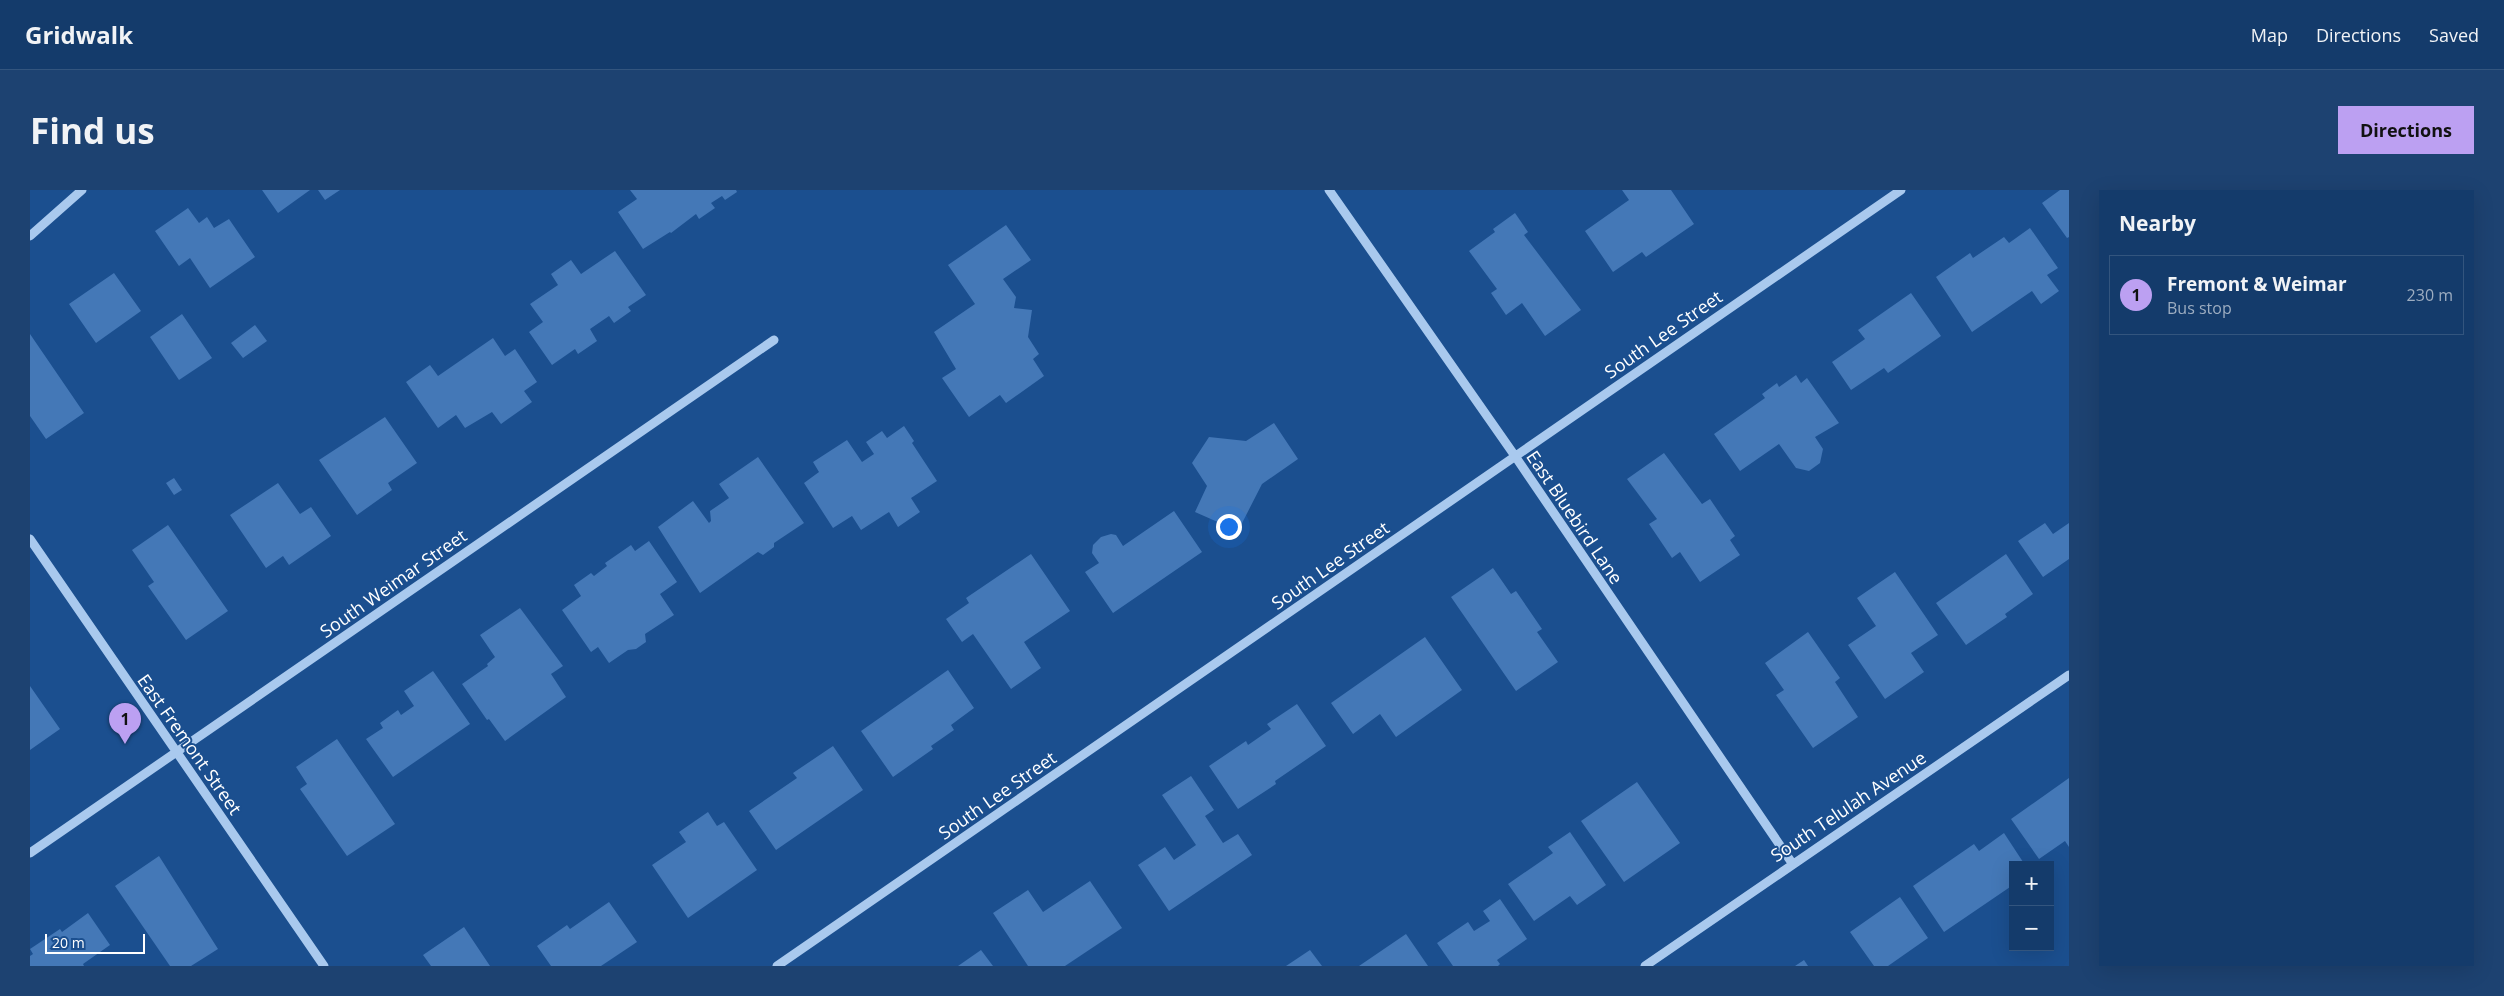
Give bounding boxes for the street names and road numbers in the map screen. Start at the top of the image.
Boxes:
street label: South Lee Street [1599,284,1727,384]
street label: East Bluebird Lane [1521,446,1629,588]
street label: South Lee Street [1266,515,1394,615]
street label: South Weimar Street [315,523,471,643]
street label: East Fremont Street [132,669,248,819]
street label: South Lee Street [933,745,1061,845]
street label: South Telulah Avenue [1766,745,1930,867]

